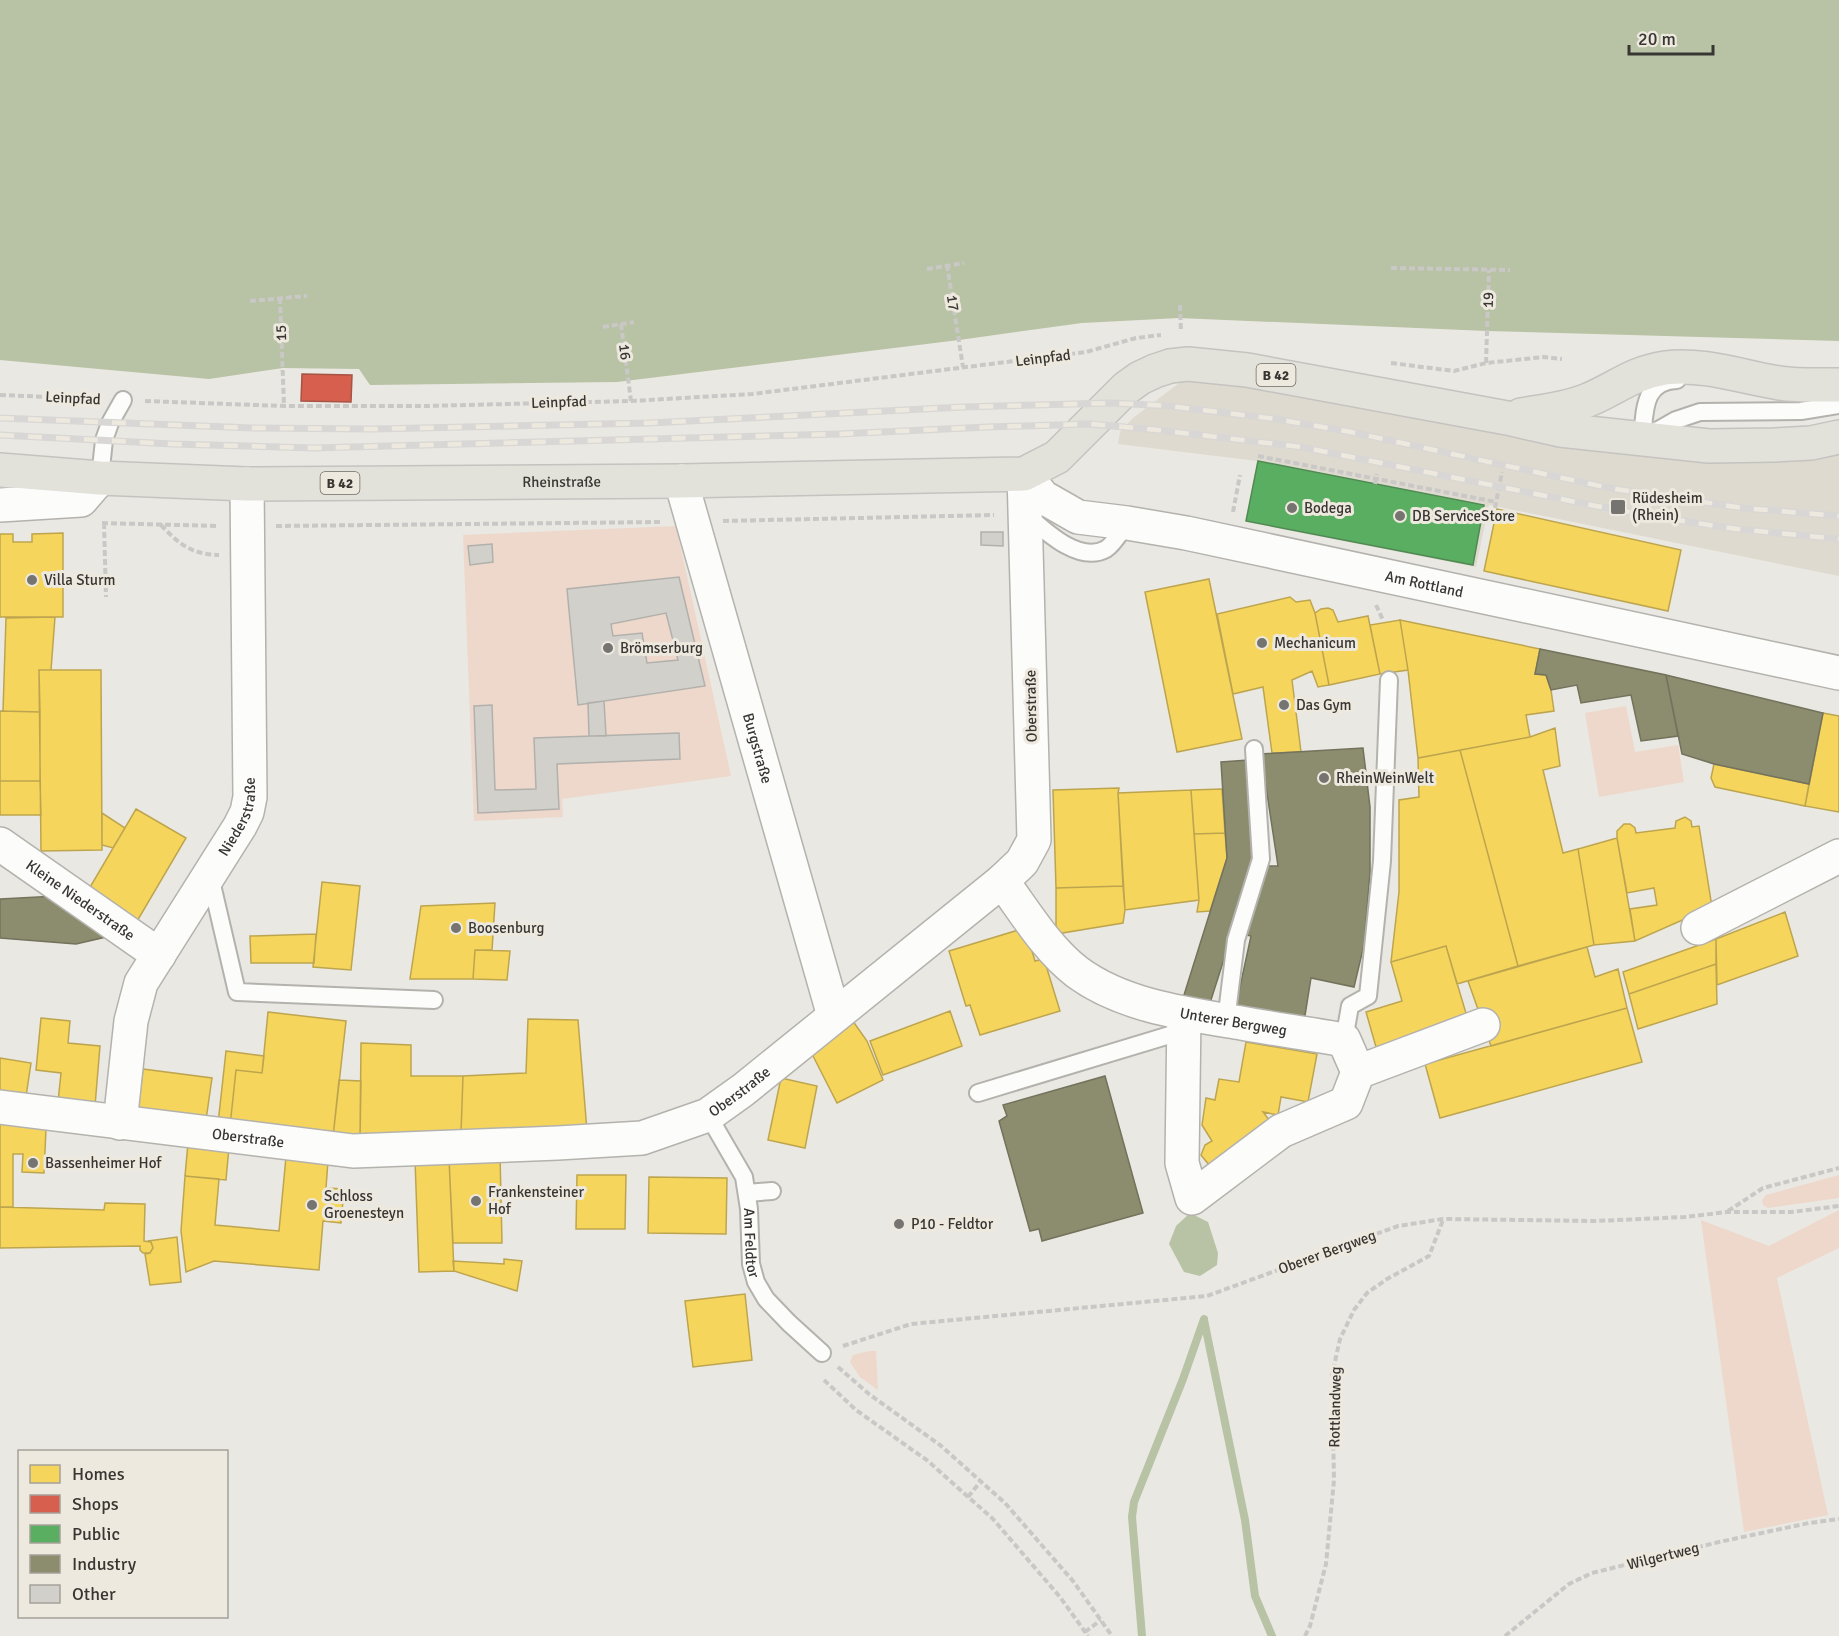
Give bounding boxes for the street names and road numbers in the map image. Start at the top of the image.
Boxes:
street label: 19 [1479,292,1497,308]
street label: 17 [943,294,963,312]
street label: 15 [272,325,290,341]
street label: 16 [615,343,635,361]
street label: Leinpfad [1014,346,1072,370]
road number: B 42 [1256,364,1296,386]
street label: Leinpfad [45,388,101,408]
street label: Leinpfad [531,392,587,412]
road number: B 42 [320,472,360,494]
street label: Rheinstraße [522,473,601,491]
street label: Am Rottland [1383,567,1465,601]
street label: Oberstraße [1021,670,1041,742]
street label: Burgstraße [739,711,776,786]
street label: Niederstraße [214,777,259,859]
street label: Kleine Niederstraße [23,856,138,944]
street label: Unterer Bergweg [1178,1004,1288,1039]
street label: Oberstraße [705,1063,774,1121]
street label: Oberstraße [211,1125,285,1151]
street label: Am Feldtor [740,1208,764,1280]
street label: Oberer Bergweg [1276,1226,1378,1278]
street label: Rottlandweg [1325,1366,1345,1448]
street label: Wilgertweg [1625,1538,1701,1574]

